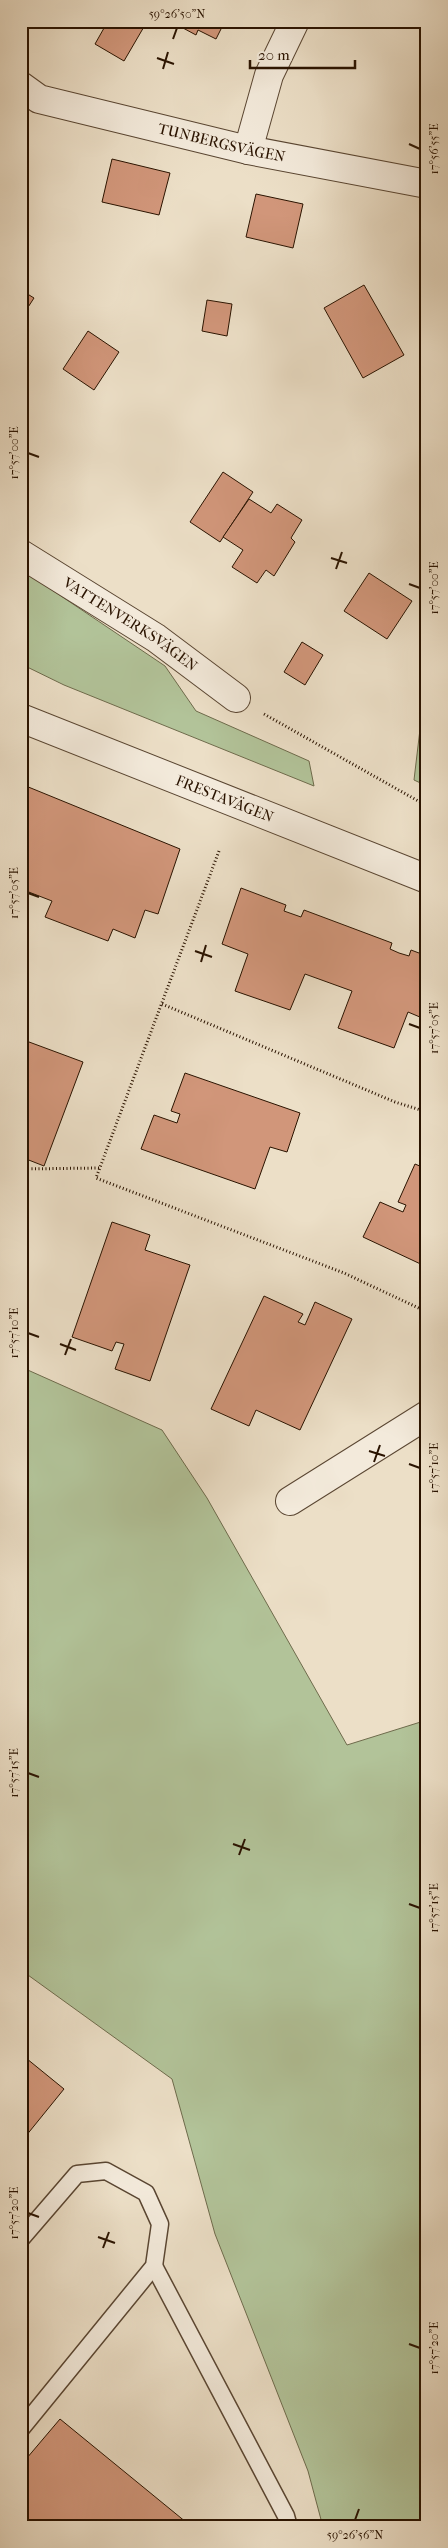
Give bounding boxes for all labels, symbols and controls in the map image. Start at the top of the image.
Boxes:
text: 59°26'50"N [149,7,205,21]
scale bar [250,38,356,70]
text: 20 m [258,46,290,64]
street label: TUNBERGSVÄGEN [156,119,287,166]
text: 17°56'55"E [427,123,441,175]
text: 17°57'00"E [7,426,21,480]
text: 17°57'00"E [427,561,441,615]
street label: VATTENVERKSVÄGEN [59,573,202,675]
street label: FRESTAVÄGEN [173,771,277,826]
text: 17°57'05"E [7,867,21,919]
text: 17°57'05"E [427,1002,441,1054]
text: 17°57'10"E [7,1308,21,1358]
text: 17°57'10"E [427,1443,441,1493]
text: 17°57'15"E [7,1748,21,1798]
text: 17°57'15"E [427,1883,441,1933]
text: 17°57'20"E [7,2187,21,2239]
text: 17°57'20"E [427,2322,441,2374]
text: 59°26'56"N [327,2528,383,2542]

